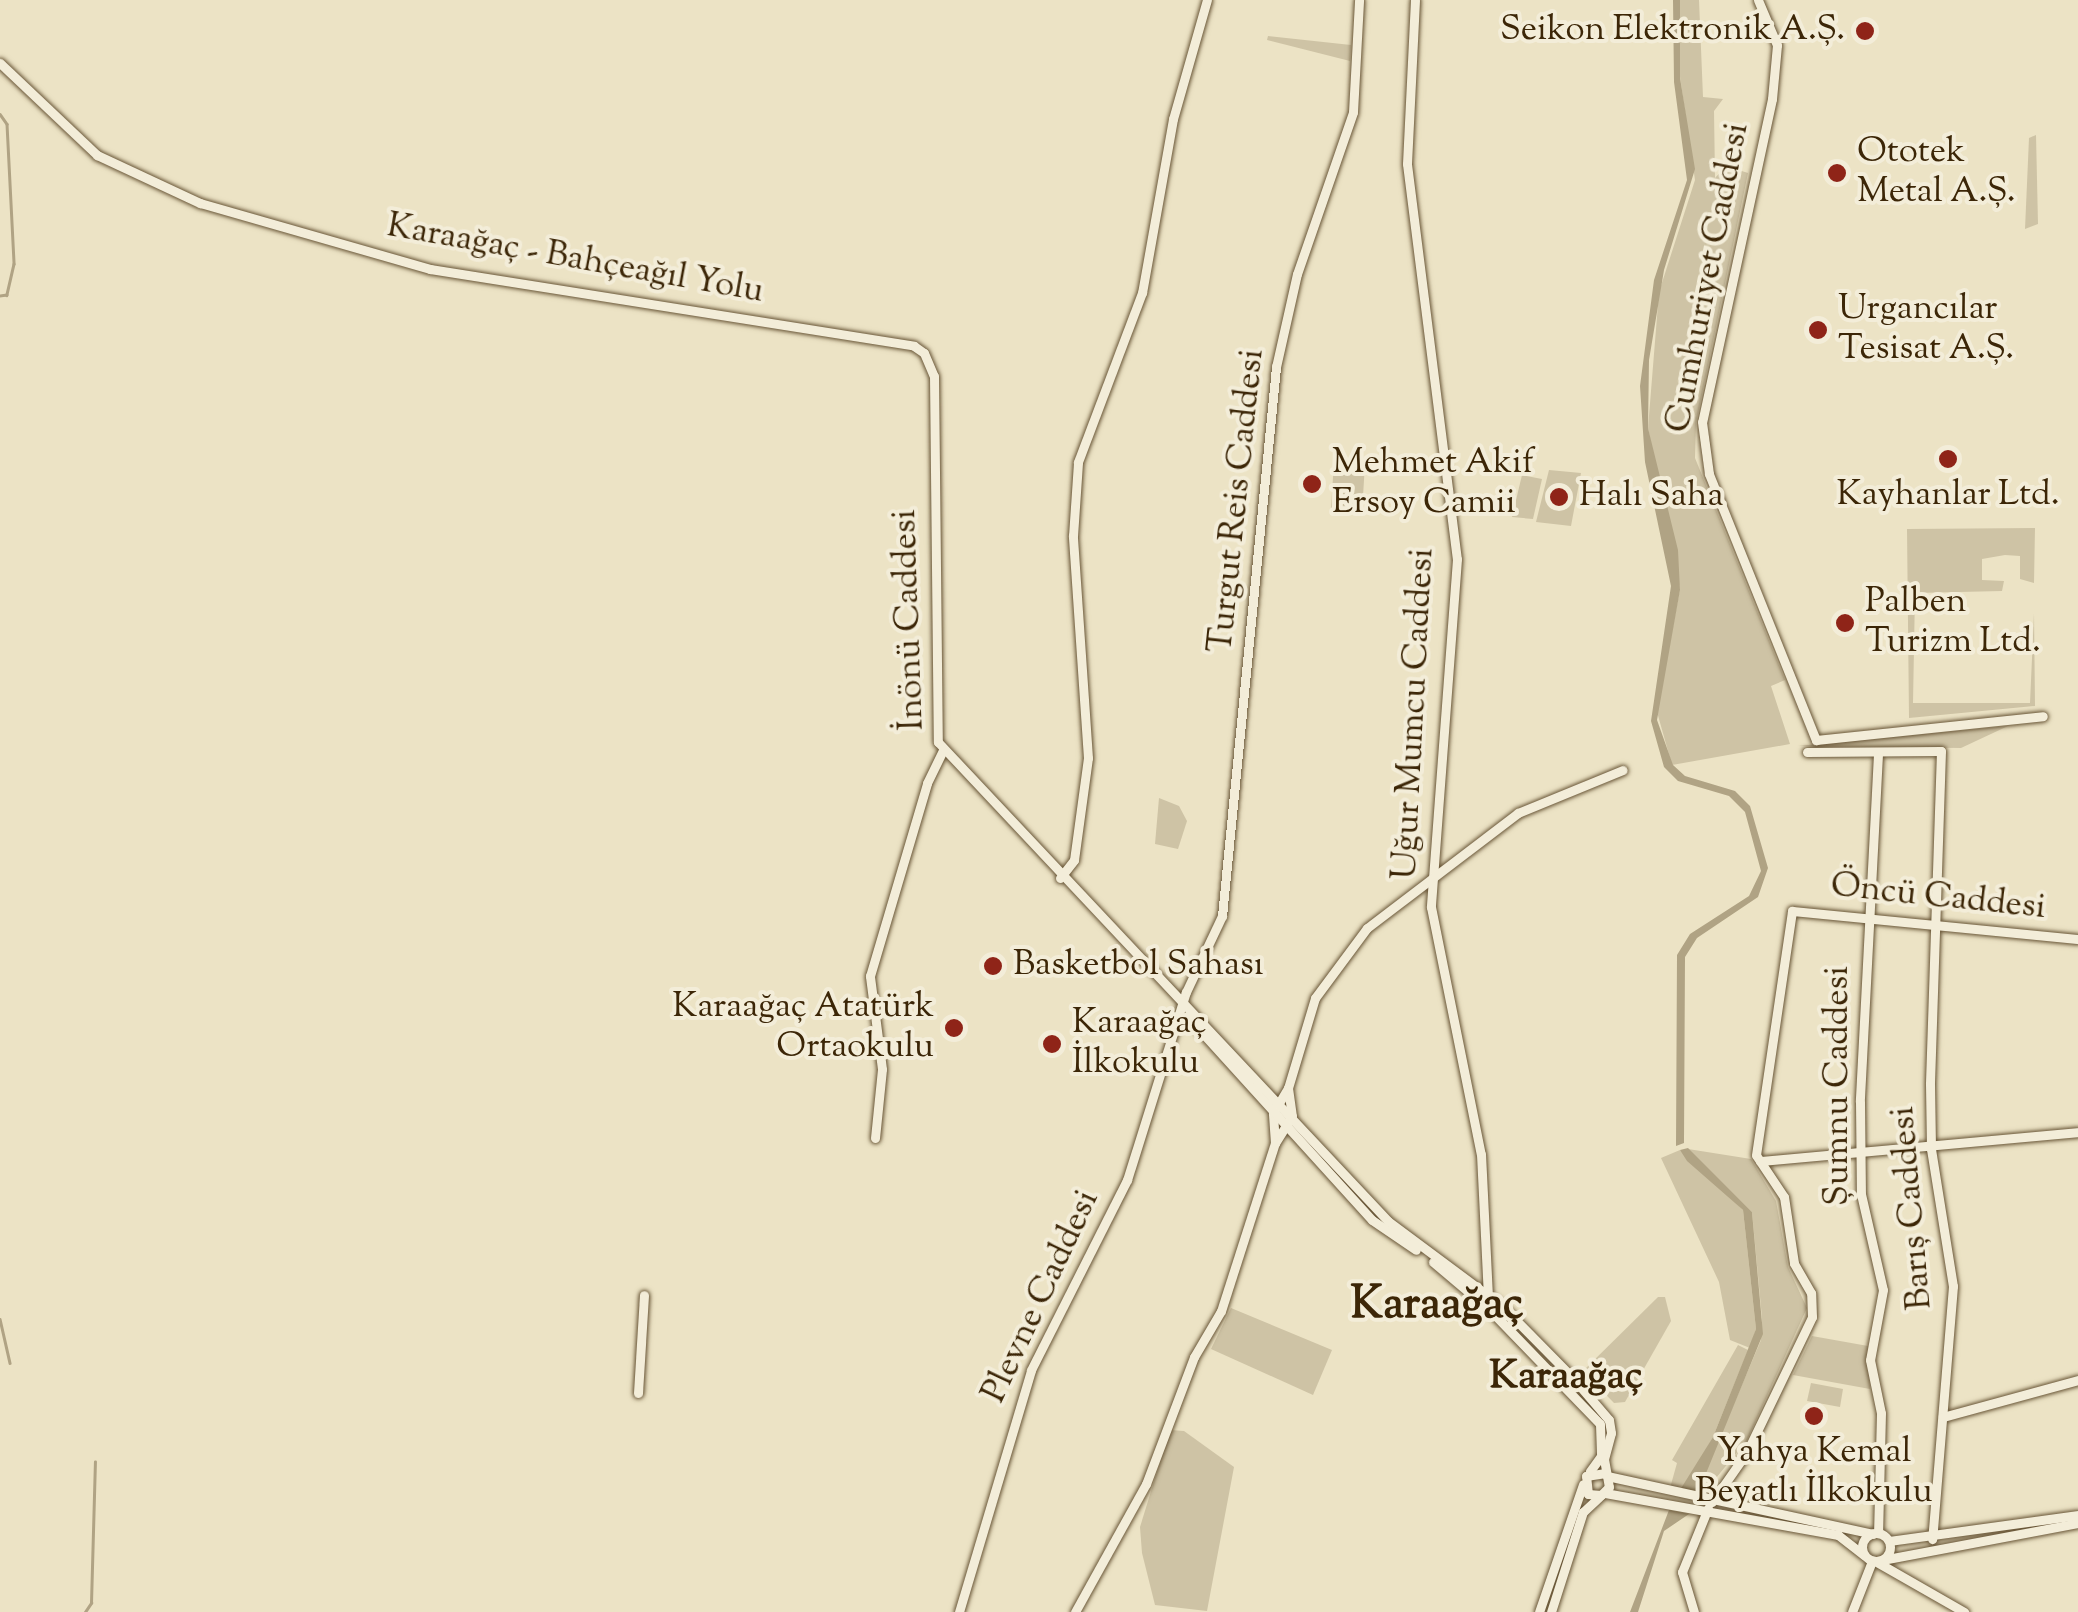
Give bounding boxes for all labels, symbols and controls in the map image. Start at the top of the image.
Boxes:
place label: Seikon Elektronik A.Ş. [1500,10,1845,52]
marker: Seikon Elektronik A.Ş. [1854,20,1876,42]
street label: Cumhuriyet Caddesi [1658,120,1760,436]
place label: Ototek Metal A.Ş. [1857,132,2016,214]
marker: Ototek Metal A.Ş. [1826,162,1848,184]
street label: Karaağaç - Bahçeağıl Yolu [383,206,767,314]
place label: Urgancılar Tesisat A.Ş. [1838,289,2014,371]
marker: Urgancılar Tesisat A.Ş. [1807,319,1829,341]
street label: Turgut Reis Caddesi [1201,347,1275,655]
place label: Mehmet Akif Ersoy Camii [1332,443,1534,525]
marker: Kayhanlar Ltd. [1937,448,1959,470]
marker: Mehmet Akif Ersoy Camii [1301,473,1323,495]
place label: Kayhanlar Ltd. [1836,475,2060,517]
place label: Halı Saha [1579,476,1724,518]
marker: Halı Saha [1548,486,1570,508]
street label: İnönü Caddesi [885,509,935,731]
street label: Uğur Mumcu Caddesi [1385,547,1445,881]
place label: Palben Turizm Ltd. [1865,582,2041,664]
marker: Palben Turizm Ltd. [1834,612,1856,634]
street label: Öncü Caddesi [1828,866,2048,930]
place label: Basketbol Sahası [1013,945,1264,987]
marker: Basketbol Sahası [982,955,1004,977]
street label: Şumnu Caddesi [1818,966,1860,1206]
place label: Karaağaç Atatürk Ortaokulu [672,987,934,1069]
place label: Karaağaç İlkokulu [1072,1003,1206,1085]
marker: Karaağaç Atatürk Ortaokulu [943,1017,965,1039]
marker: Karaağaç İlkokulu [1041,1033,1063,1055]
street label: Barış Caddesi [1883,1104,1943,1312]
street label: Plevne Caddesi [974,1184,1110,1410]
district label: Karaağaç [1351,1280,1523,1334]
district label: Karaağaç [1489,1354,1643,1402]
marker: Yahya Kemal Beyatlı İlkokulu [1803,1405,1825,1427]
place label: Yahya Kemal Beyatlı İlkokulu [1695,1432,1933,1514]

